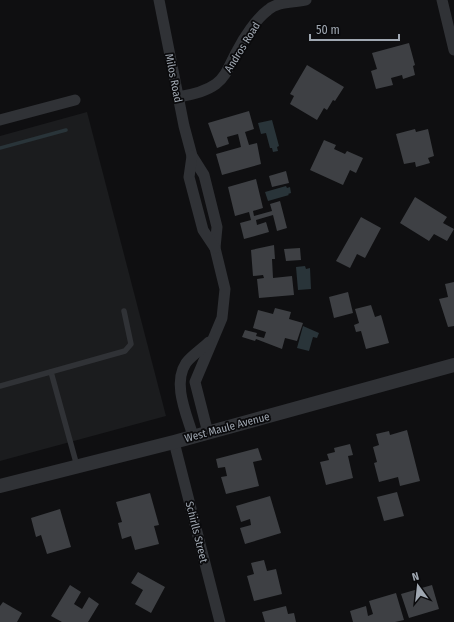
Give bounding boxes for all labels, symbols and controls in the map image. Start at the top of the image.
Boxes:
scale bar [310,16,399,42]
street label: Andros Road [222,20,263,75]
text: 50 m [316,23,340,37]
street label: Milos Road [162,53,185,104]
street label: West Maule Avenue [183,410,271,445]
street label: Schirlls Street [183,500,211,565]
north arrow [398,566,438,606]
text: N [411,570,420,584]

